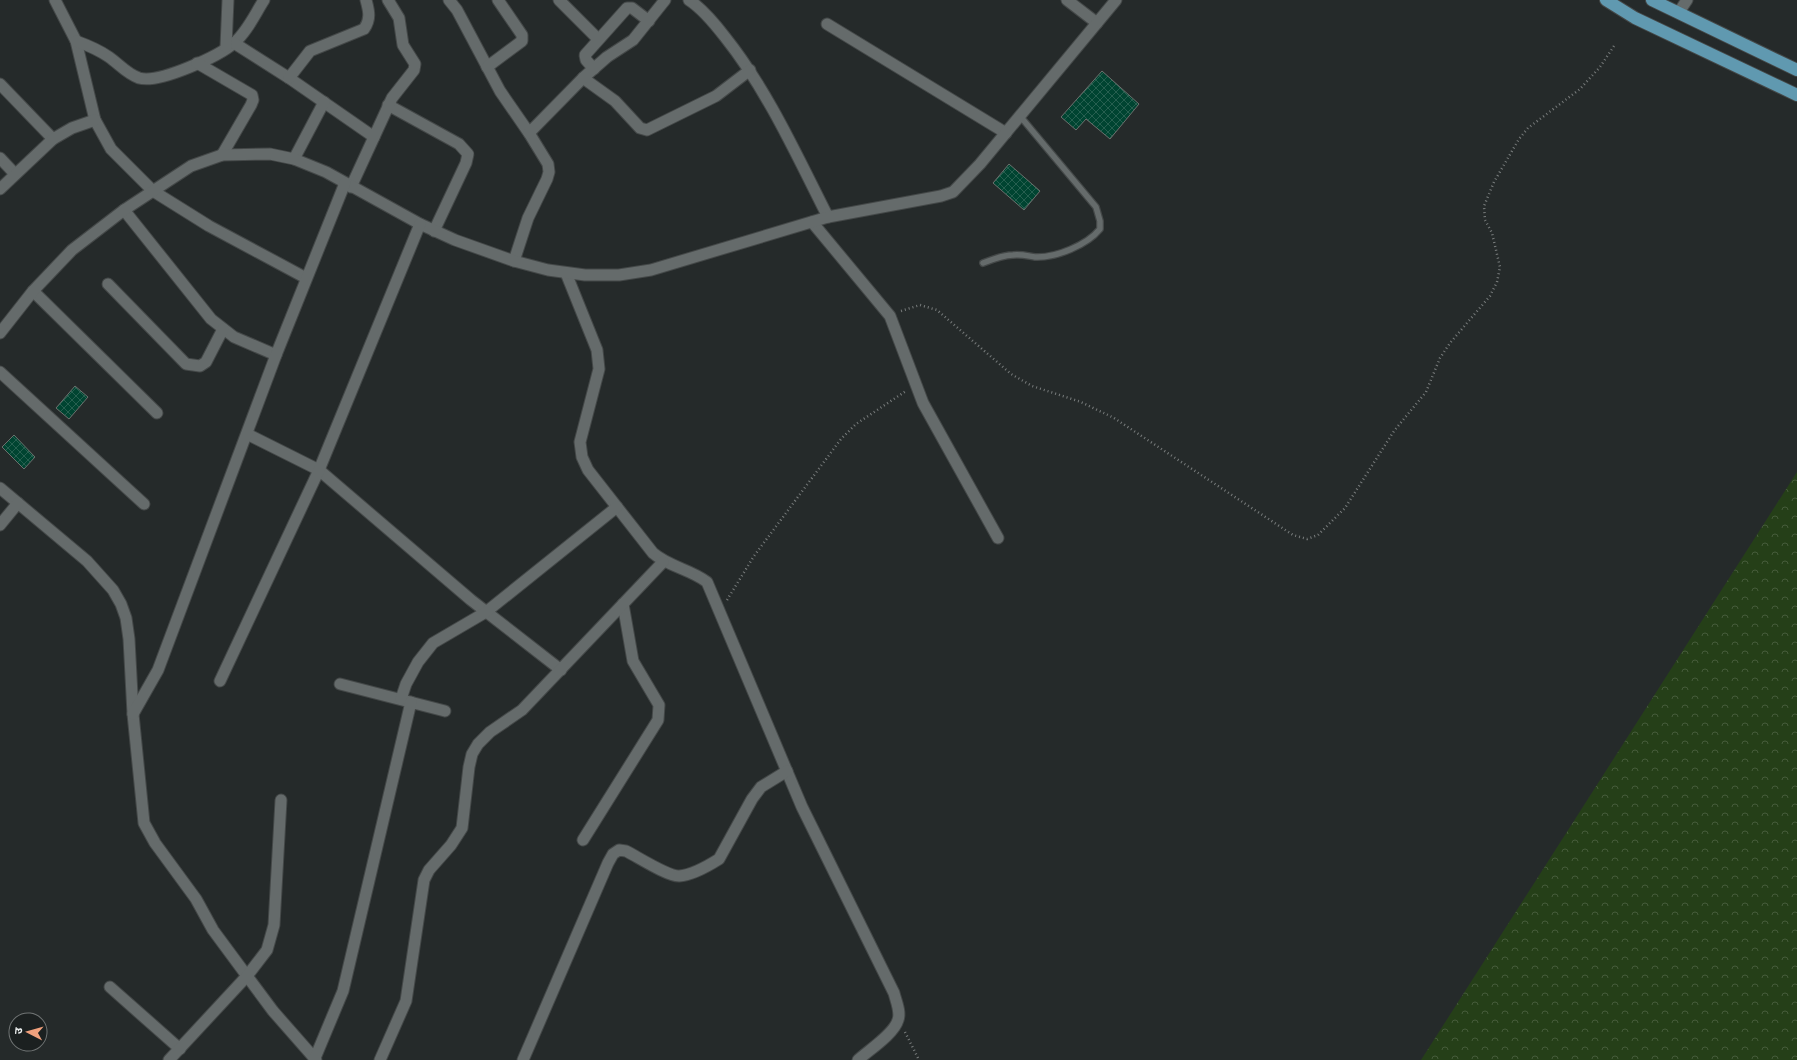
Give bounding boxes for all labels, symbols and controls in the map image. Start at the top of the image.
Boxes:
north arrow [8,1012,48,1052]
text: उ [11,1026,24,1035]

